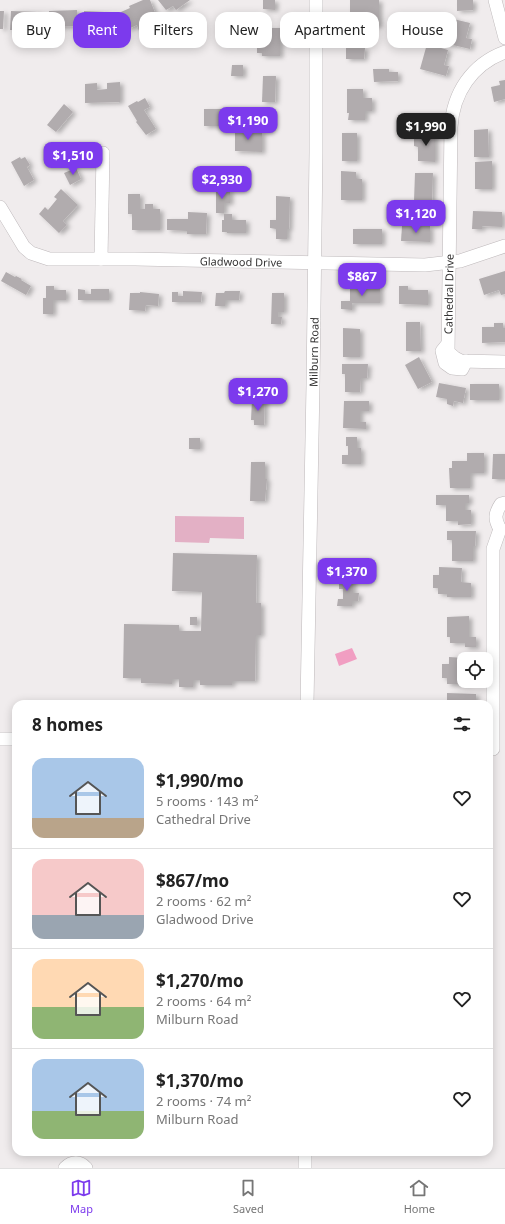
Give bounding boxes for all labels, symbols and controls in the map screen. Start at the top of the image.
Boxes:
chip: Buy [12,12,65,48]
chip: Rent [73,12,131,48]
chip: Filters [139,12,207,48]
chip: New [215,12,272,48]
chip: Apartment [280,12,379,48]
chip: House [387,12,457,48]
pin: $1,190 [215,107,281,141]
text: $1,190 [228,111,268,129]
pin: $1,990 [393,113,459,147]
text: $1,990 [406,117,446,135]
pin: $1,510 [40,142,106,176]
text: $1,510 [53,146,93,164]
pin: $2,930 [189,166,255,200]
text: $2,930 [202,170,242,188]
pin: $1,120 [383,200,449,234]
text: $1,120 [396,204,436,222]
street label: Gladwood Drive [200,253,282,270]
street label: Cathedral Drive [440,254,457,334]
pin: $867 [338,263,386,297]
text: $867 [347,267,377,285]
street label: Milburn Road [305,317,322,387]
pin: $1,270 [225,378,291,412]
text: $1,270 [238,382,278,400]
pin: $1,370 [314,558,380,592]
text: $1,370 [327,562,367,580]
map controls [457,652,493,688]
button: locate [457,652,493,688]
text: 8 homes [32,713,103,736]
icon: filters [451,713,473,735]
text: $1,990/mo [156,769,244,792]
icon: home [64,774,112,822]
icon: heart [451,787,473,809]
text: 5 rooms · 143 m² [156,792,259,810]
text: Cathedral Drive [156,810,251,828]
text: $867/mo [156,869,229,892]
icon: home [64,875,112,923]
icon: heart [451,888,473,910]
text: 2 rooms · 62 m² [156,892,251,910]
text: Gladwood Drive [156,910,254,928]
text: $1,270/mo [156,969,244,992]
icon: home [64,975,112,1023]
icon: heart [451,988,473,1010]
text: 2 rooms · 64 m² [156,992,251,1010]
text: Milburn Road [156,1010,239,1028]
text: $1,370/mo [156,1069,244,1092]
icon: home [64,1075,112,1123]
icon: heart [451,1088,473,1110]
text: 2 rooms · 74 m² [156,1092,251,1110]
text: Milburn Road [156,1110,239,1128]
tab: Map [70,1177,93,1216]
tab: Saved [233,1177,264,1216]
tab: Home [404,1177,435,1216]

